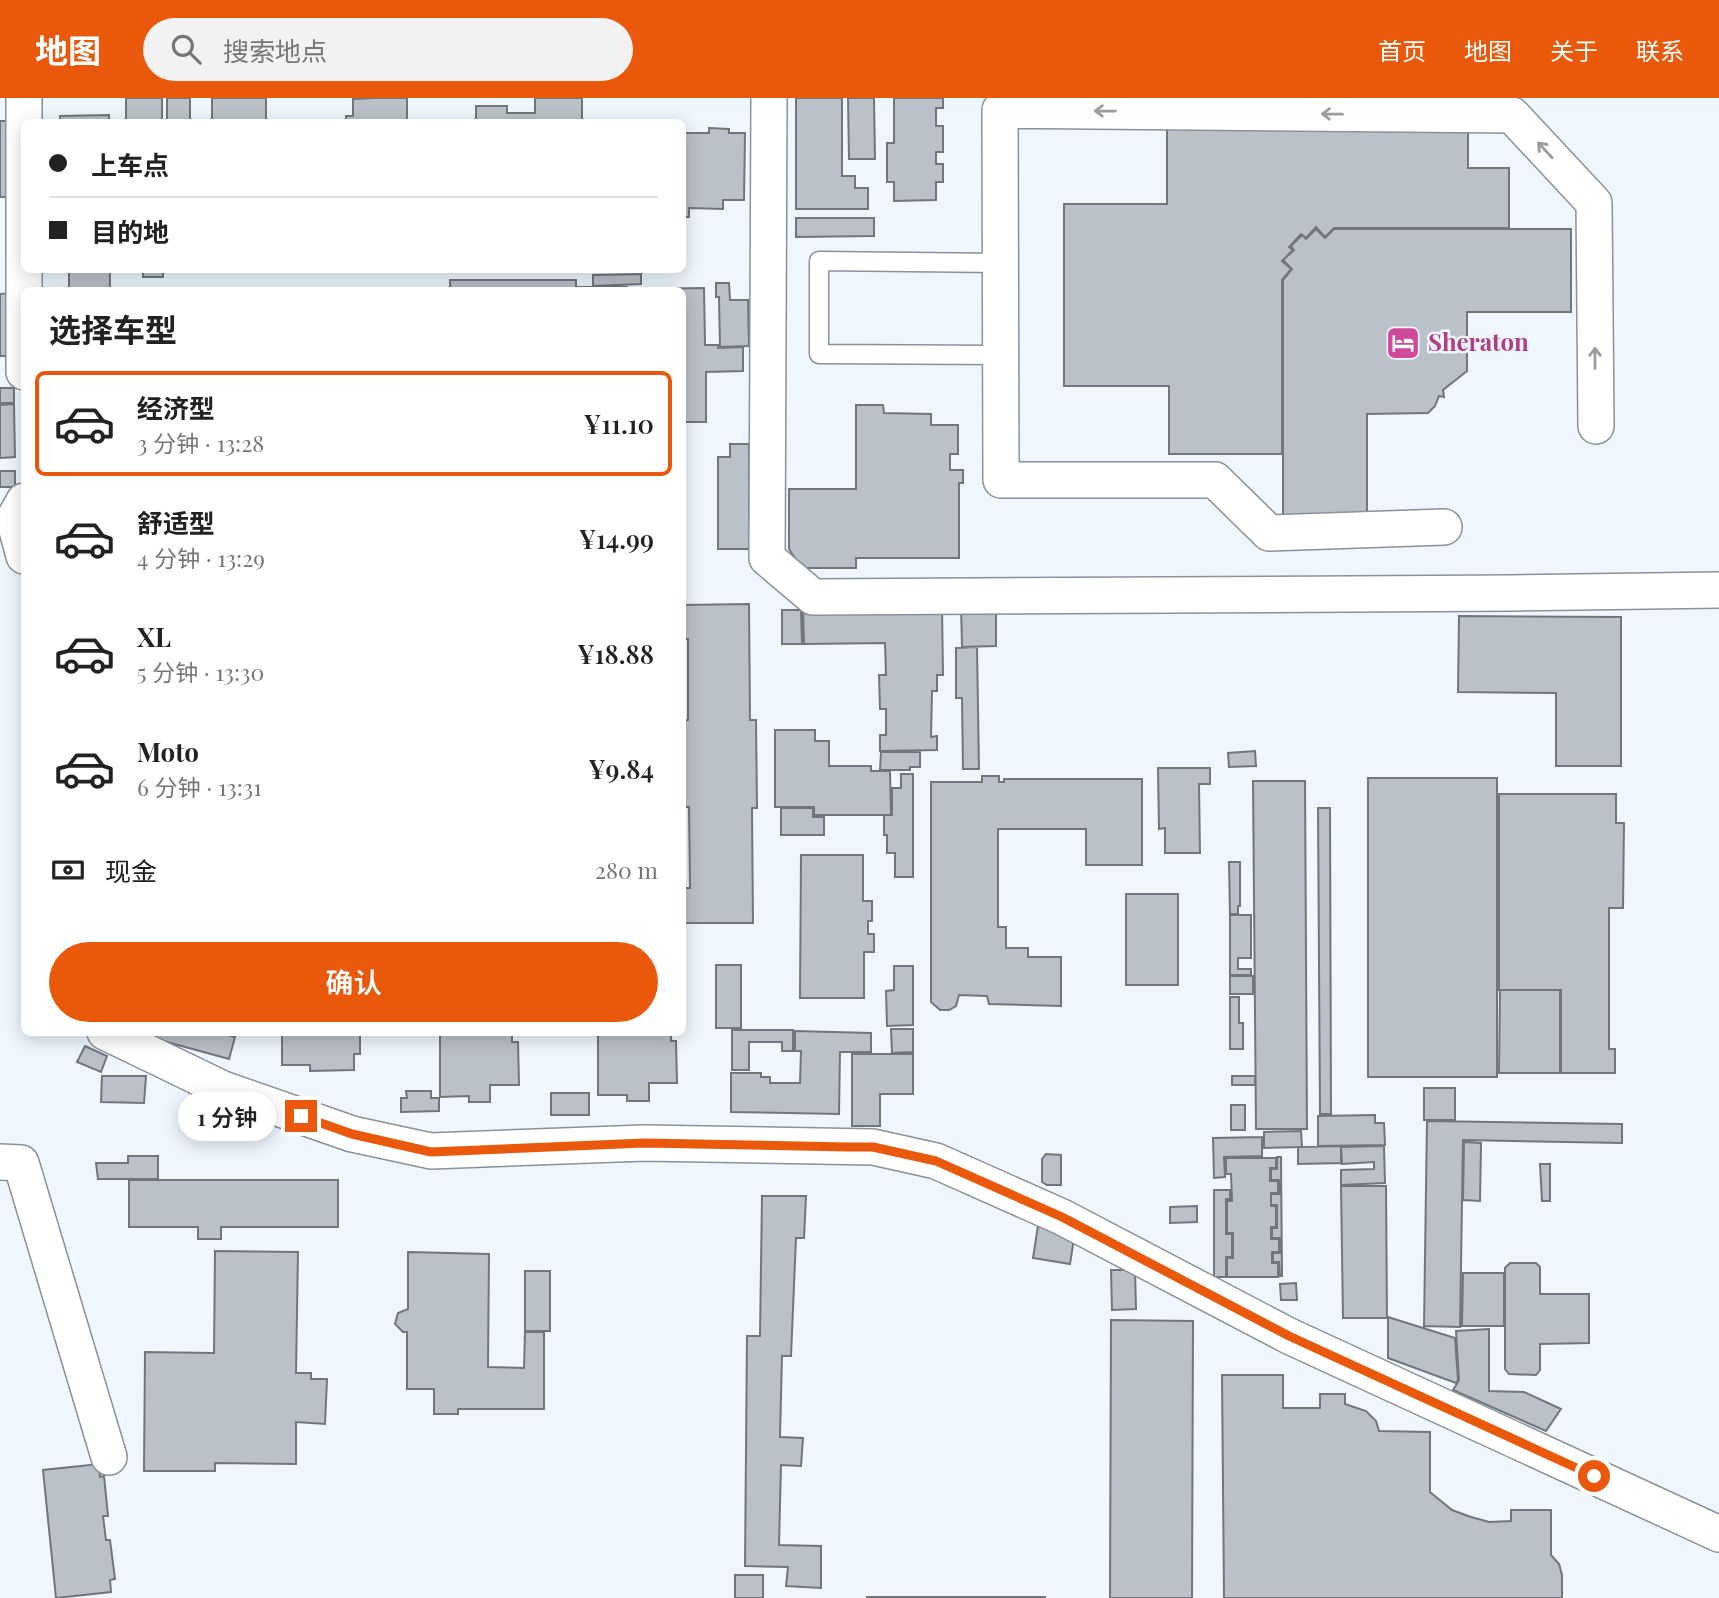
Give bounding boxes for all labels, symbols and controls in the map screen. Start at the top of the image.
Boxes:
search box [143,18,633,81]
text: 地图 [35,27,101,71]
icon: search [167,30,205,68]
text: 搜索地点 [223,33,327,68]
text: 首页 [1378,34,1426,66]
text: 地图 [1464,34,1512,66]
text: 关于 [1550,34,1598,66]
text: 联系 [1636,34,1684,66]
one-way arrow [1093,105,1116,118]
one-way arrow [1321,107,1344,121]
one-way arrow [1536,142,1553,159]
text: 上车点 [91,147,169,182]
text: 目的地 [91,214,169,249]
text: 选择车型 [49,307,177,350]
hotel icon: Sheraton [1384,324,1422,362]
place label: Sheraton [1428,325,1529,357]
one-way arrow [1588,347,1602,370]
text: 经济型 [137,390,215,425]
icon: car [53,392,116,455]
text: ¥11.10 [584,406,654,441]
text: 3 分钟 · 13:28 [137,427,264,458]
text: 舒适型 [137,505,215,540]
icon: car [53,507,116,570]
text: ¥14.99 [579,521,654,556]
text: 4 分钟 · 13:29 [137,542,265,573]
text: XL [137,619,171,654]
icon: car [53,622,116,685]
text: ¥18.88 [577,636,654,671]
text: 5 分钟 · 13:30 [137,656,264,687]
text: Moto [137,734,199,769]
icon: car [53,737,116,800]
text: ¥9.84 [588,751,654,786]
text: 6 分钟 · 13:31 [137,771,262,802]
icon: cash [49,851,87,889]
text: 现金 [105,853,157,888]
text: 280 m [595,854,658,885]
button: 确认 [49,942,658,1022]
callout: 1 分钟 [178,1091,276,1140]
route end [285,1100,317,1132]
text: 1 分钟 [197,1101,257,1132]
route start [1578,1460,1610,1492]

